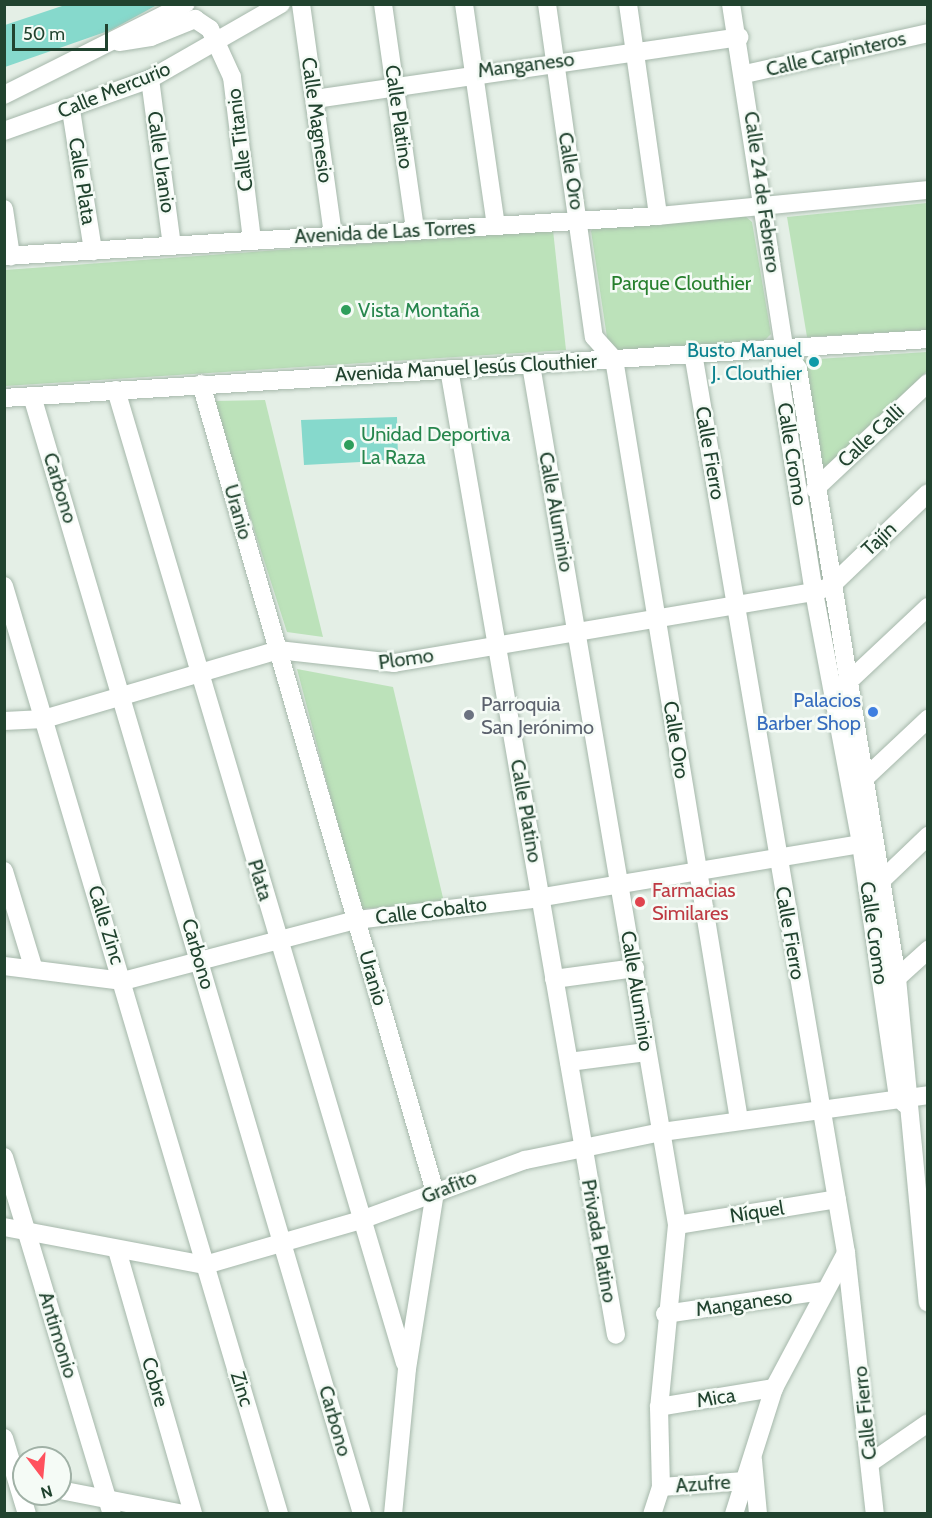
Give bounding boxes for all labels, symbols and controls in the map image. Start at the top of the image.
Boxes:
scale bar [15,12,111,50]
text: 50 m [23,23,65,45]
street label: Calle Carpinteros [764,26,908,82]
street label: Manganeso [476,47,576,83]
street label: Calle Magnesio [296,56,338,184]
street label: Calle Mercurio [54,57,174,123]
street label: Calle Platino [380,64,418,170]
street label: Calle Titanio [222,87,258,193]
street label: Calle Uranio [142,110,180,214]
street label: Calle 24 de Febrero [739,110,785,274]
street label: Calle Oro [553,130,589,212]
street label: Calle Plata [63,136,101,226]
street label: Avenida de Las Torres [294,215,476,249]
park label: Parque Clouthier [611,271,751,295]
place label: Vista Montaña [358,298,480,322]
marker: Vista Montaña [339,303,353,317]
place label: Busto Manuel J. Clouthier [687,338,802,385]
street label: Avenida Manuel Jesús Clouthier [334,349,598,387]
marker: Busto Manuel J. Clouthier [807,355,821,369]
street label: Calle Calli [833,399,909,473]
street label: Calle Cromo [772,401,812,507]
street label: Calle Fierro [690,405,730,501]
place label: Unidad Deportiva La Raza [361,422,510,469]
marker: Unidad Deportiva La Raza [342,438,356,452]
street label: Carbono [38,450,82,526]
street label: Calle Aluminio [534,450,578,574]
street label: Uranio [219,482,257,542]
street label: Tajín [857,517,901,561]
street label: Plomo [377,643,435,675]
place label: Palacios Barber Shop [756,688,861,735]
place label: Parroquia San Jerónimo [481,692,594,739]
street label: Calle Oro [658,699,694,781]
marker: Palacios Barber Shop [866,705,880,719]
marker: Parroquia San Jerónimo [462,708,476,722]
street label: Calle Platino [505,757,547,865]
street label: Plata [242,857,278,903]
place label: Farmacias Similares [652,879,736,926]
street label: Calle Cromo [855,880,893,986]
street label: Calle Zinc [83,883,129,967]
street label: Calle Fierro [770,885,810,981]
street label: Calle Cobalto [374,892,488,930]
marker: Farmacias Similares [633,895,647,909]
street label: Carbono [176,916,220,992]
street label: Calle Aluminio [616,929,658,1053]
street label: Uranio [354,948,392,1008]
street label: Grafito [418,1165,480,1209]
street label: Privada Platino [576,1177,622,1305]
street label: Níquel [728,1196,786,1228]
street label: Manganeso [694,1284,794,1322]
street label: Antimonio [33,1289,83,1381]
street label: Cobre [137,1354,173,1410]
street label: Calle Fierro [848,1365,882,1461]
street label: Zinc [225,1369,259,1409]
street label: Carbono [313,1383,357,1459]
street label: Mica [695,1383,737,1413]
north arrow [12,1446,72,1506]
street label: Azufre [675,1470,731,1498]
text: N [38,1481,55,1503]

